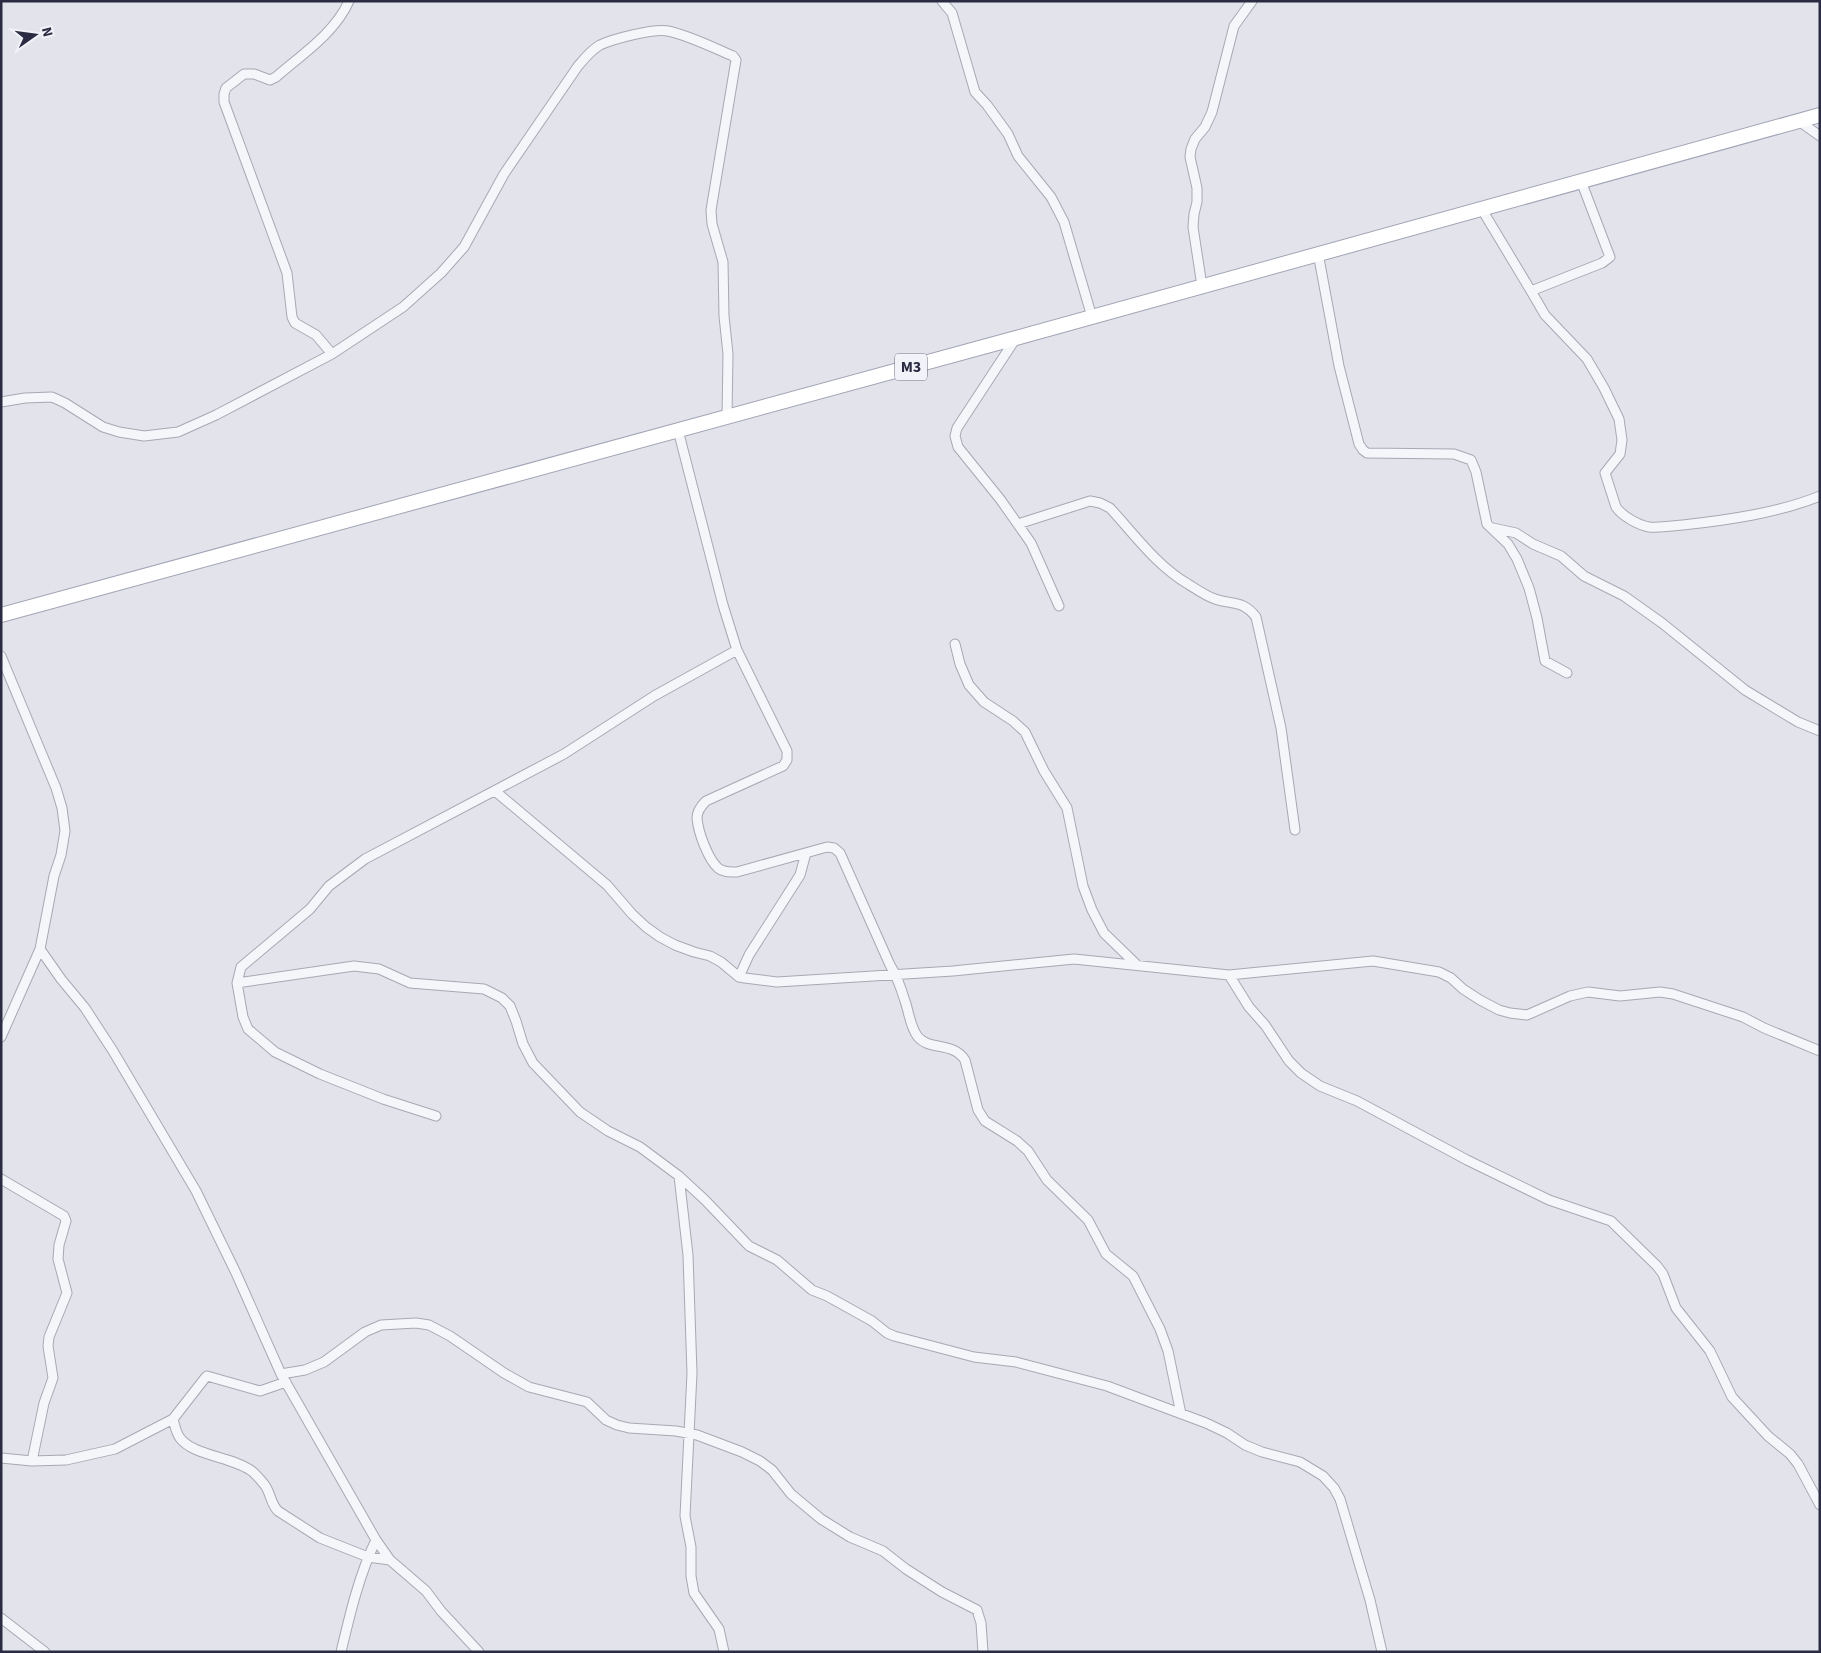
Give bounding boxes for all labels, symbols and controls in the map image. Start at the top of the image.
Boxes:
north arrow [10,10,60,60]
text: N [36,25,57,39]
road number: M3 [895,354,927,381]

